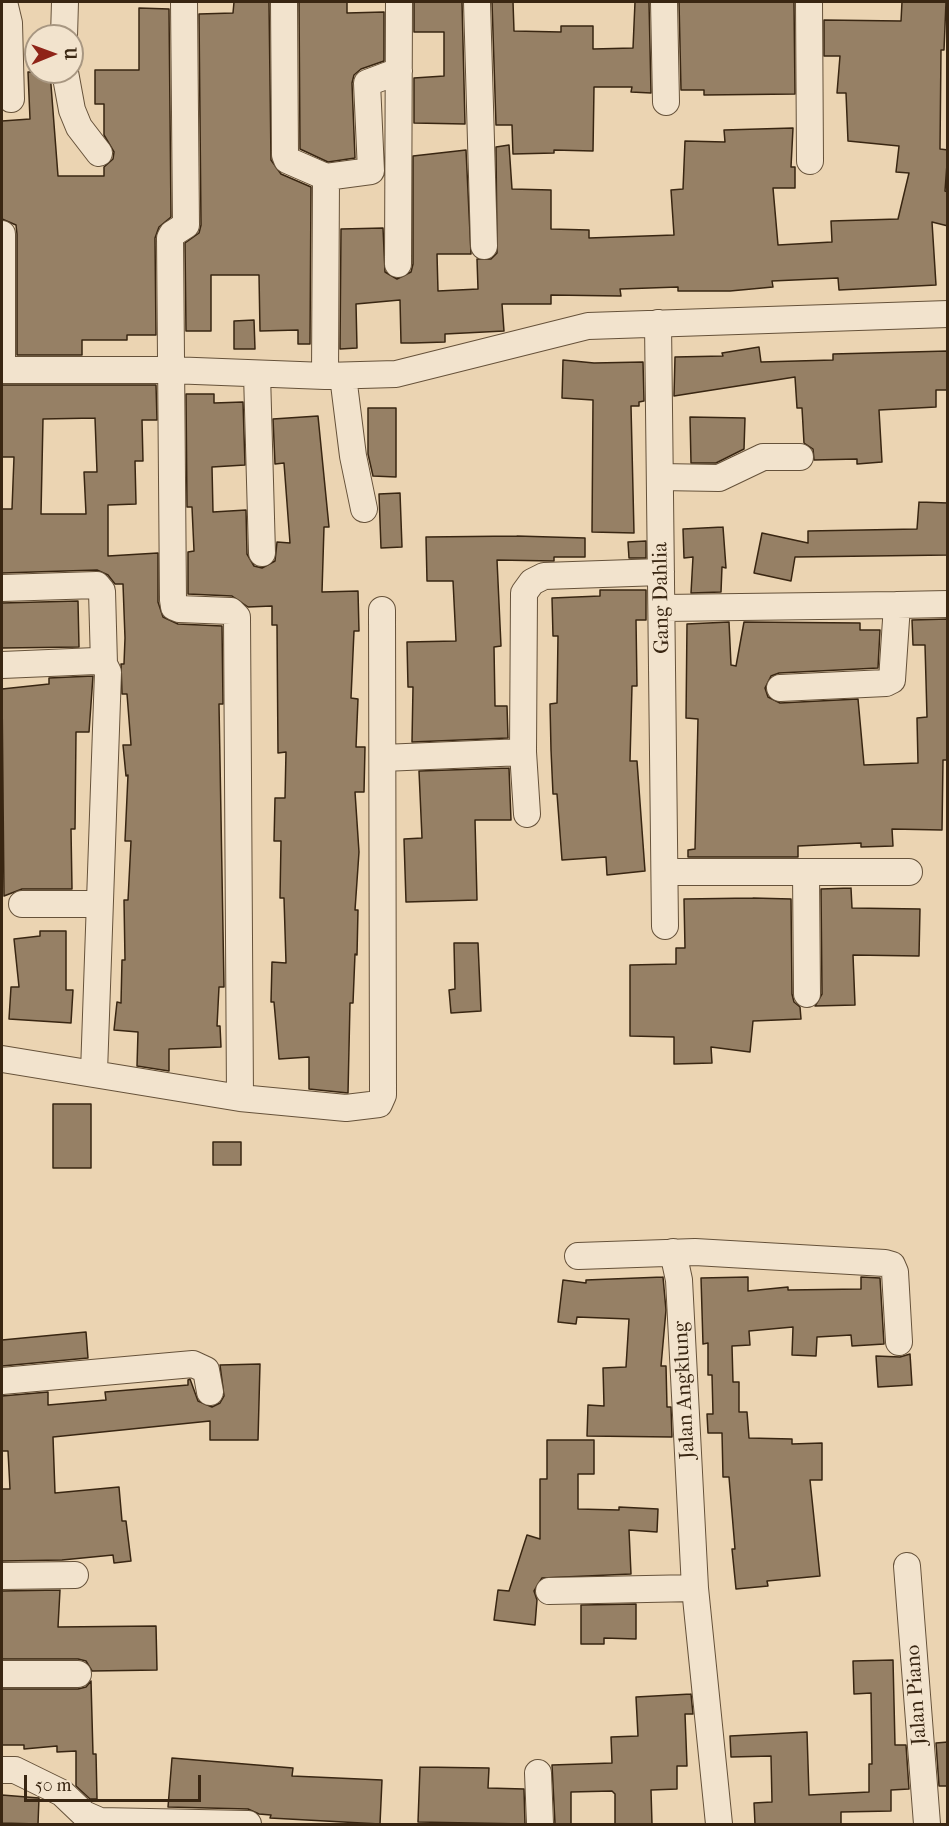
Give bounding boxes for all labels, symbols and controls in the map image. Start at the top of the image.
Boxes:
north arrow [24,24,84,84]
text: U [61,47,80,60]
street label: Gang Dahlia [648,542,676,654]
street label: Jalan Angklung [669,1320,701,1460]
street label: Jalan Piano [901,1644,933,1746]
scale bar [27,1763,204,1801]
text: 50 m [35,1775,71,1796]

